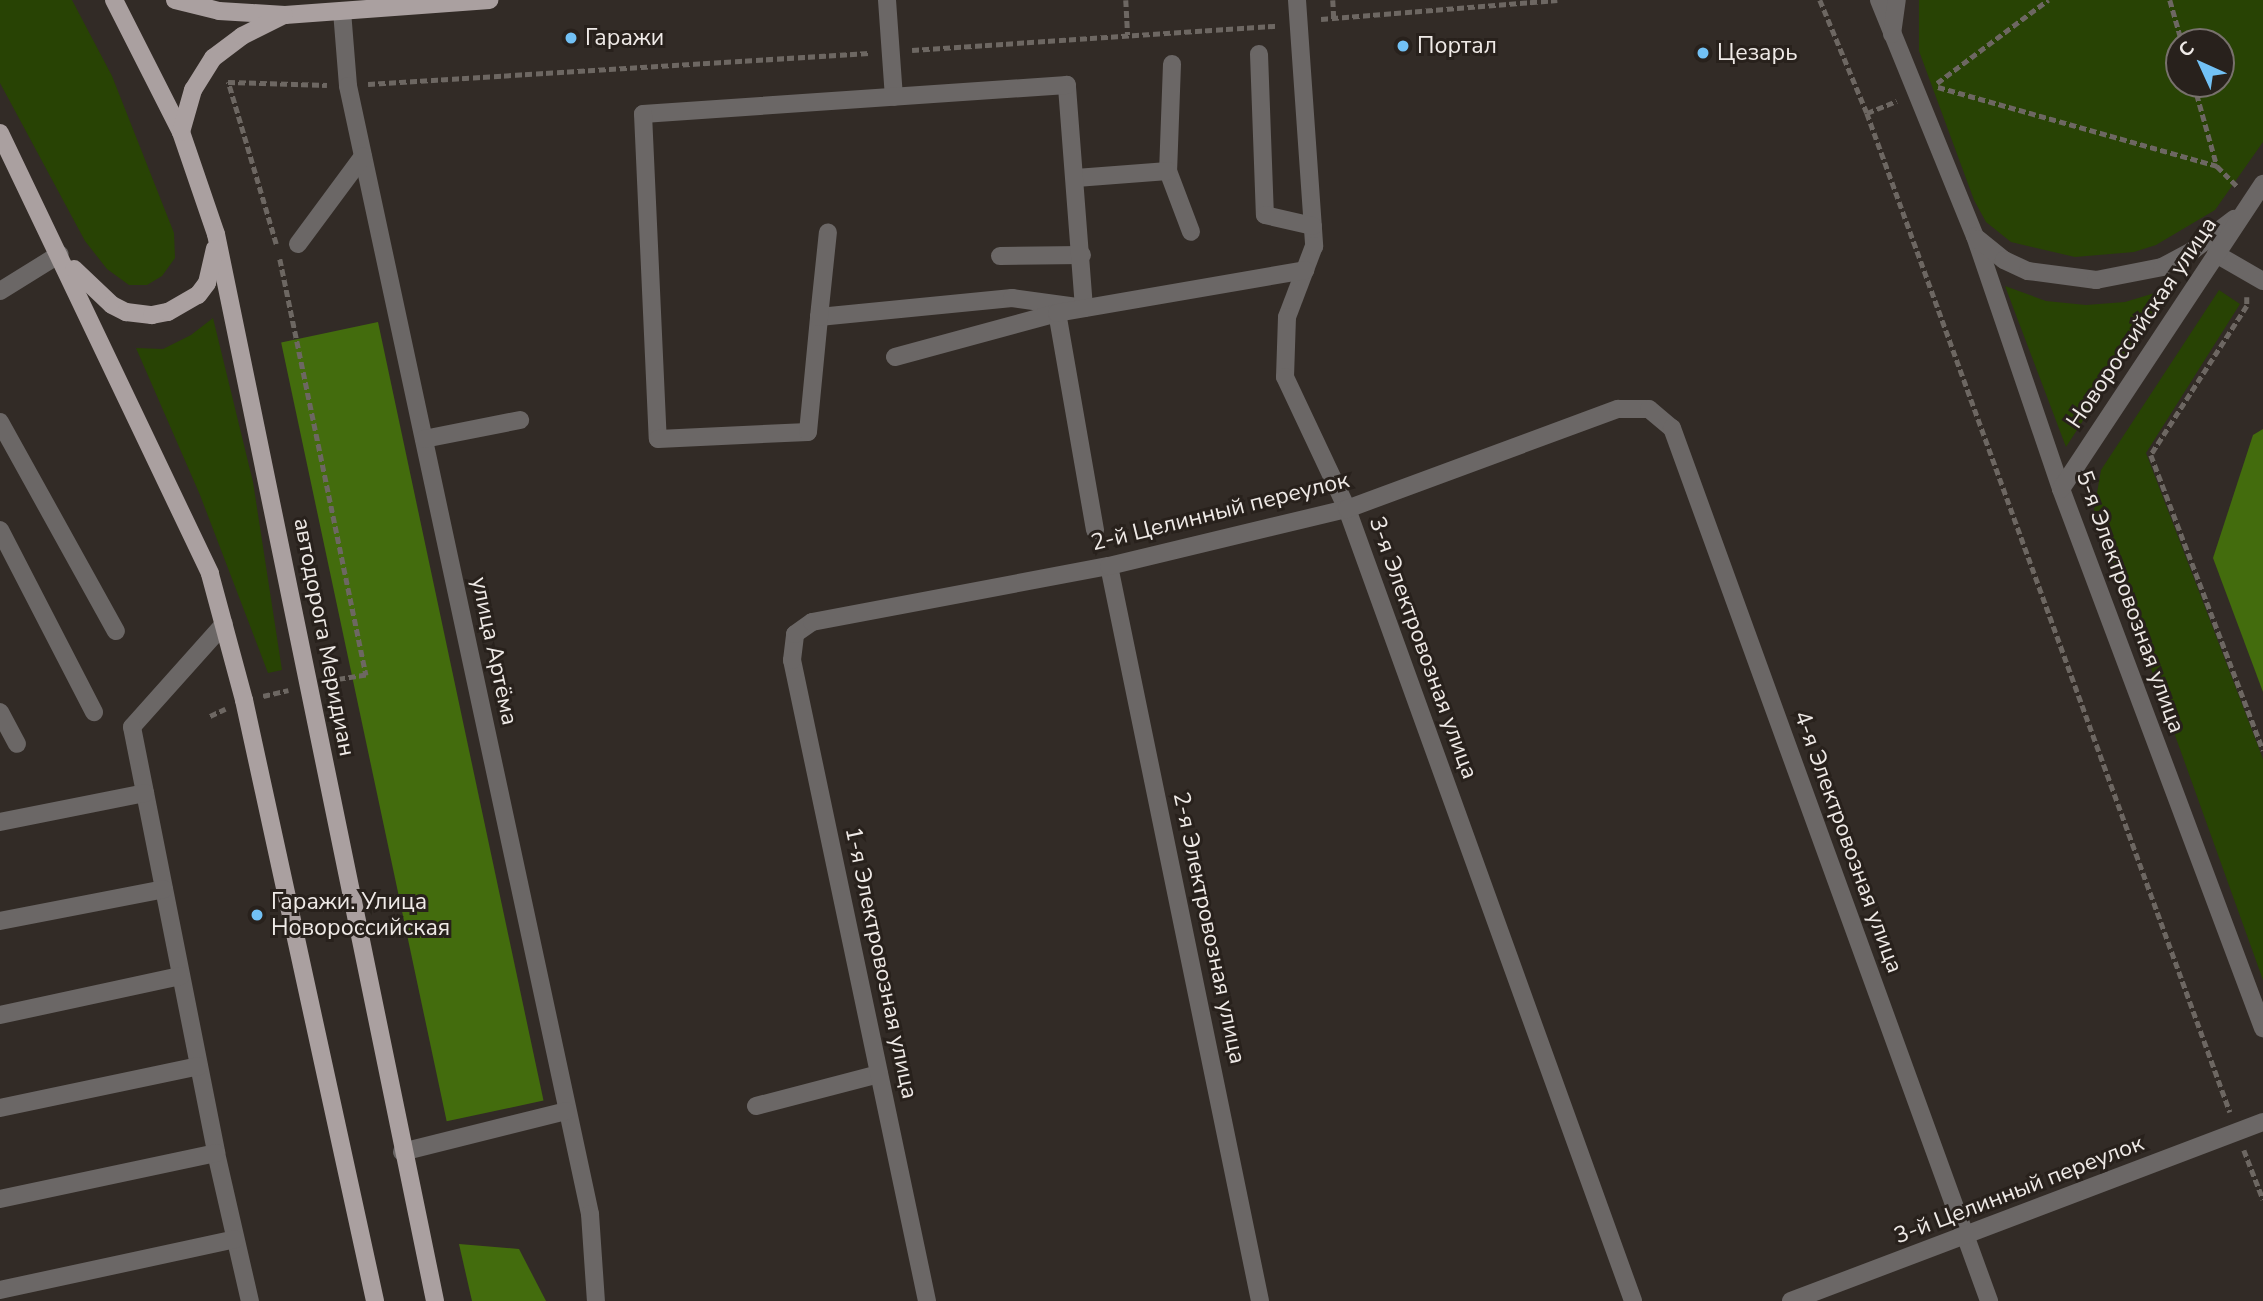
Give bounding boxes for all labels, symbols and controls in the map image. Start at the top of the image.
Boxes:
place label: Гаражи [585,24,664,52]
north arrow [2165,28,2235,98]
marker: Гаражи [563,30,579,46]
place label: Портал [1417,32,1497,60]
text: С [2173,36,2200,63]
marker: Портал [1395,38,1411,54]
place label: Цезарь [1717,39,1797,67]
marker: Цезарь [1695,45,1711,61]
street label: Новороссийская улица [2061,212,2223,434]
street label: 2-й Целинный переулок [1088,467,1352,557]
street label: 5-я Электровозная улица [2070,467,2190,737]
street label: 3-я Электровозная улица [1363,513,1483,783]
street label: автодорога Меридиан [287,516,361,758]
street label: улица Артёма [465,574,523,728]
street label: 4-я Электровозная улица [1788,707,1908,977]
street label: 2-я Электровозная улица [1167,790,1251,1066]
street label: 1-я Электровозная улица [839,825,923,1101]
place label: Гаражи. Улица Новороссийская [271,888,450,942]
marker: Гаражи. Улица Новороссийская [249,907,265,923]
street label: 3-й Целинный переулок [1890,1130,2148,1250]

